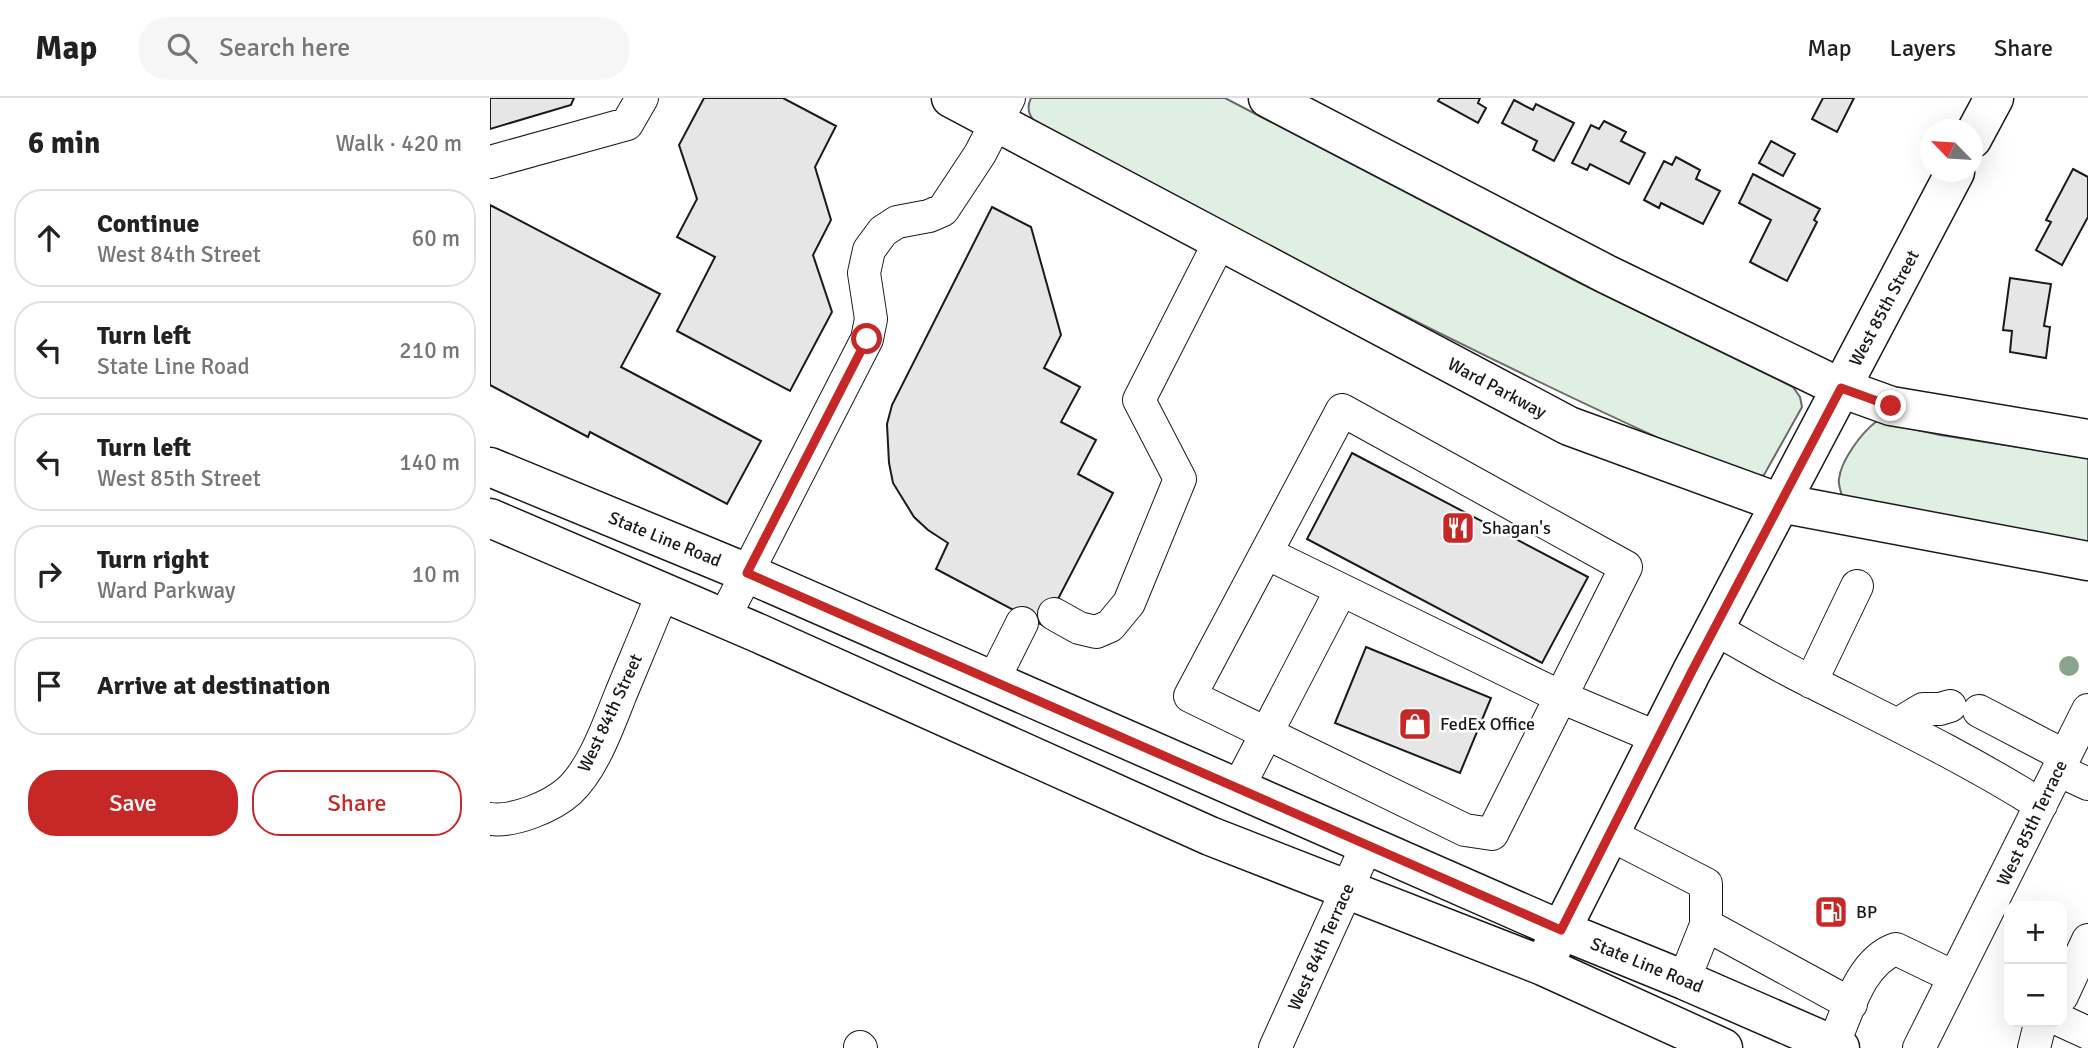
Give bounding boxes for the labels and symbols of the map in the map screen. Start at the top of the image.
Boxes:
north arrow [1920,119,1983,182]
street label: West 85th Street [1844,246,1924,370]
route start [851,323,882,354]
street label: Ward Parkway [1444,353,1551,423]
route end [1875,390,1906,421]
street label: State Line Road [605,506,725,572]
restaurant icon: Shagan's [1439,509,1477,547]
place label: Shagan's [1482,517,1551,539]
street label: West 84th Street [573,650,647,776]
shop icon: FedEx Office [1396,705,1434,743]
place label: FedEx Office [1440,713,1535,735]
street label: West 85th Terrace [1992,757,2072,889]
street label: West 84th Terrace [1283,880,1359,1014]
fuel station icon: BP [1812,893,1850,931]
place label: BP [1856,901,1877,923]
street label: State Line Road [1587,932,1707,998]

